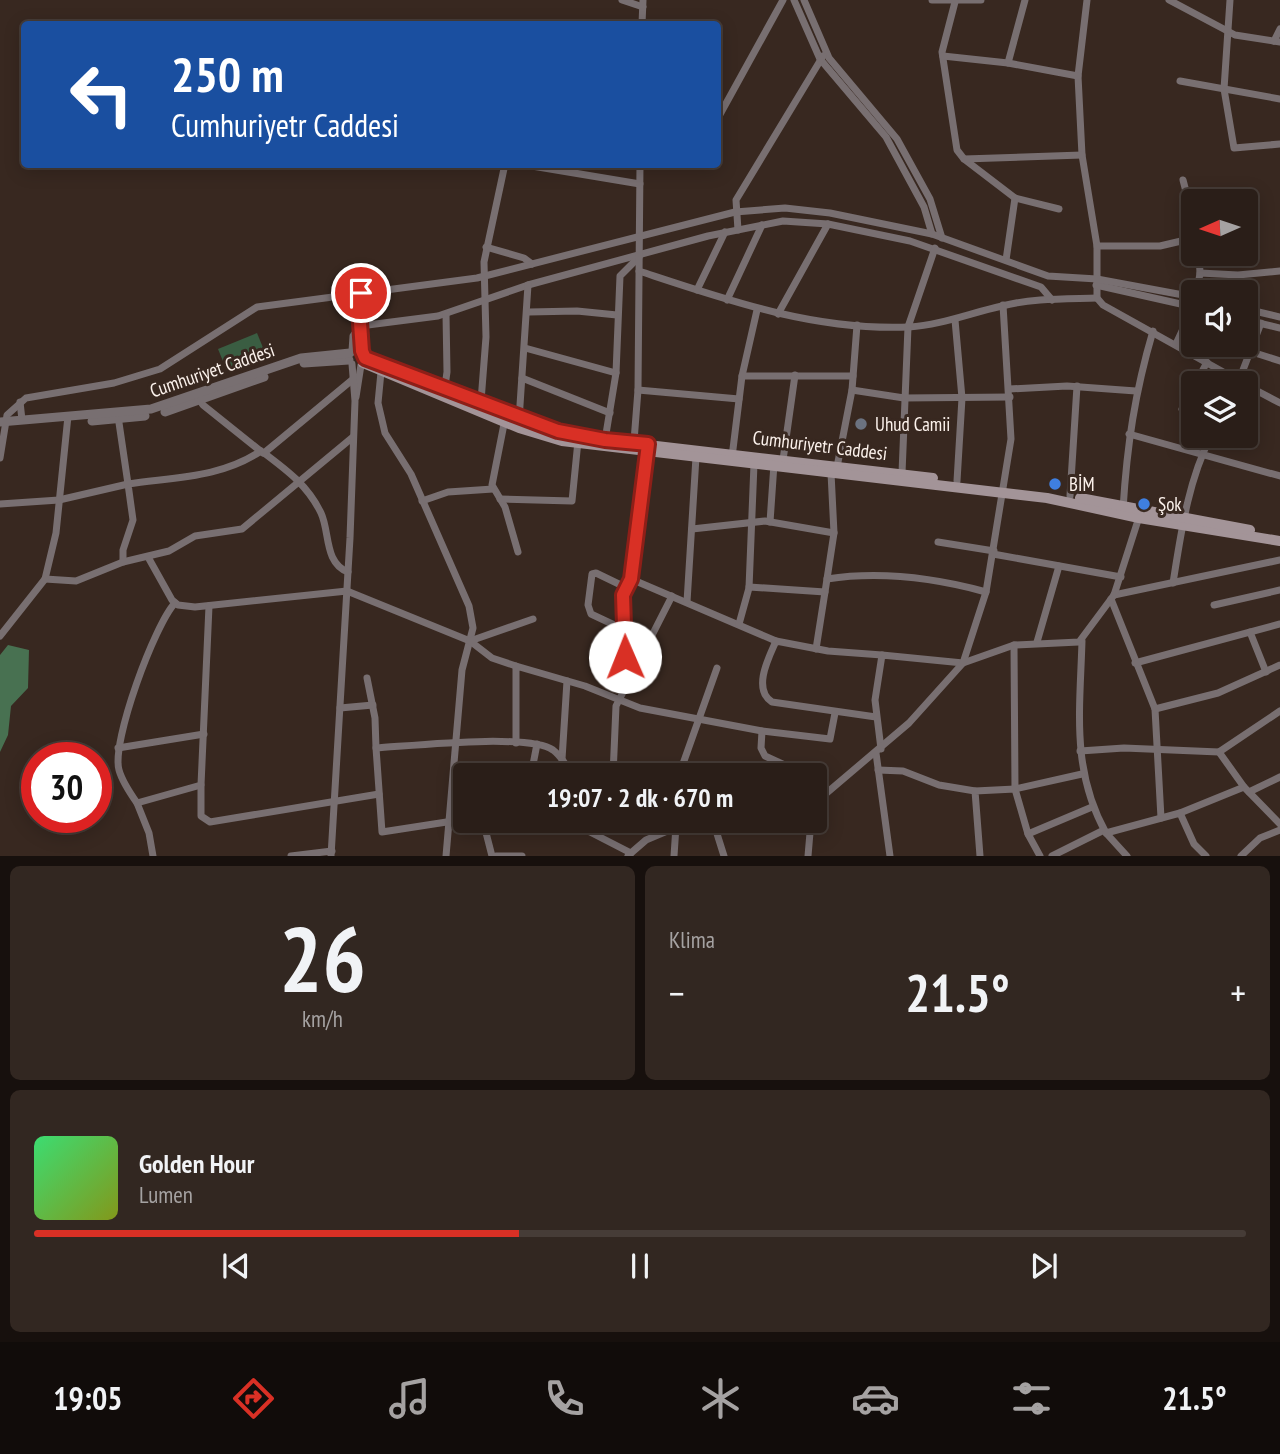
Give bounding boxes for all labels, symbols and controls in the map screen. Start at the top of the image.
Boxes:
text: 250 m [171,42,284,106]
icon: left [56,49,147,140]
text: Cumhuriyetr Caddesi [171,104,399,146]
north arrow [1181,189,1258,266]
map controls [1181,189,1258,448]
pin [331,263,391,323]
icon: arrive [342,274,380,312]
button: sound [1181,280,1258,357]
street label: Cumhuriyet Caddesi [147,337,277,403]
button: layers [1181,371,1258,448]
place label: Uhud Camii [875,412,950,436]
marker: Uhud Camii [853,416,869,432]
street label: Cumhuriyetr Caddesi [751,425,889,465]
place label: BİM [1069,472,1094,496]
marker: BİM [1047,476,1063,492]
place label: Şok [1158,492,1182,516]
marker: Şok [1136,496,1152,512]
position arrow [588,620,662,694]
speed limit sign: 30 [21,742,112,833]
text: 19:07 · 2 dk · 670 m [547,781,733,814]
text: 26 [279,899,366,1017]
text: Klima [669,925,715,954]
text: 21.5° [905,959,1010,1026]
text: − [669,968,685,1017]
text: + [1230,968,1246,1017]
text: km/h [302,1004,343,1033]
text: Golden Hour [139,1147,254,1180]
text: Lumen [139,1180,193,1209]
icon: previous [217,1247,255,1285]
icon: pause [621,1247,659,1285]
icon: next [1025,1247,1063,1285]
icon: directions [229,1374,278,1423]
icon: music [385,1374,434,1423]
icon: phone [540,1374,589,1423]
icon: climate [696,1374,745,1423]
icon: car [851,1374,900,1423]
icon: filters [1007,1374,1056,1423]
text: 19:05 [53,1377,122,1419]
text: 21.5° [1162,1377,1227,1419]

